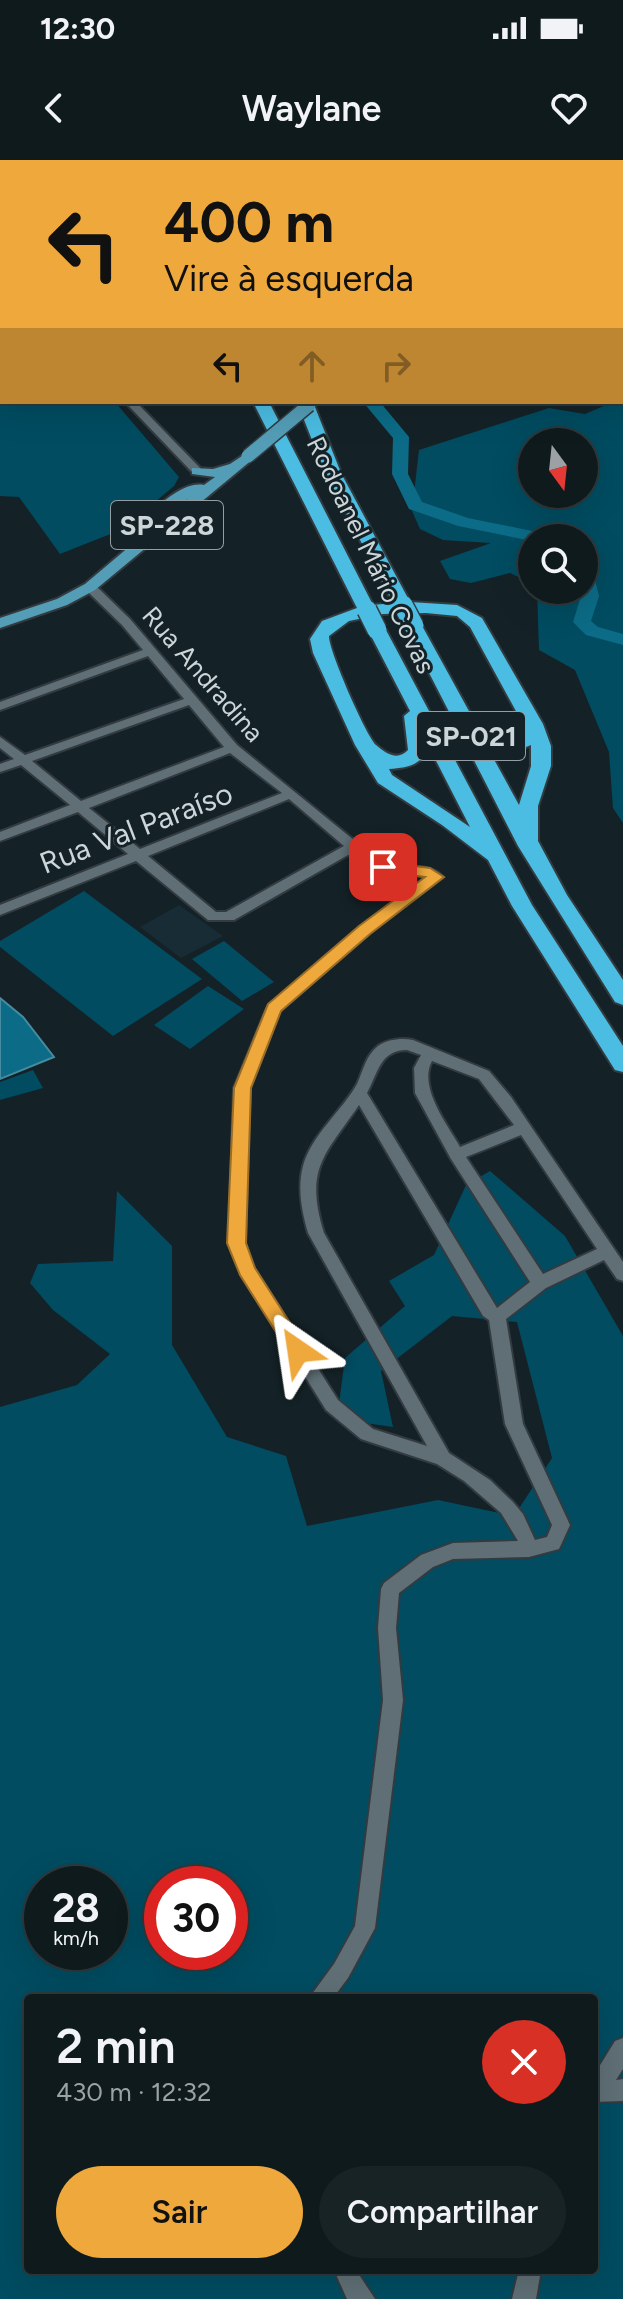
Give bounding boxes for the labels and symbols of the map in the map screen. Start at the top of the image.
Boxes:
north arrow [518,428,598,508]
street label: Rodoanel Mário Covas [300,431,442,679]
road number: SP-228 [111,501,223,549]
street label: Rua Andradina [136,600,270,748]
road number: SP-021 [417,712,525,760]
street label: Rua Val Paraíso [34,774,238,882]
pin [349,833,417,901]
position arrow [256,1309,340,1393]
speed limit sign: 30 [144,1866,248,1970]

